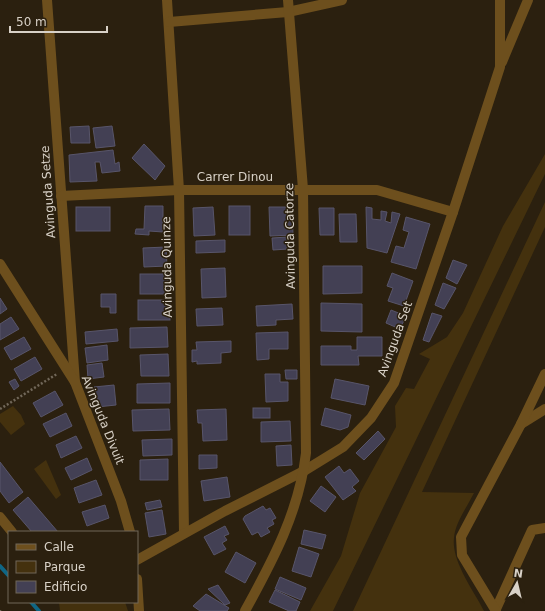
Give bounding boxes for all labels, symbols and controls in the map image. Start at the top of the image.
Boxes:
scale bar [10,8,107,34]
text: 50 m [16,15,47,29]
street label: Avinguda Setze [38,145,58,239]
street label: Carrer Dinou [197,170,273,184]
street label: Avinguda Catorze [282,183,298,289]
street label: Avinguda Quinze [159,216,175,318]
street label: Avinguda Set [375,299,415,379]
street label: Avinguda Divuit [79,373,127,467]
legend [8,531,138,603]
text: Calle [44,540,74,554]
text: Parque [44,560,85,574]
north arrow [497,563,537,603]
text: N [513,567,524,581]
text: Edificio [44,580,87,594]

